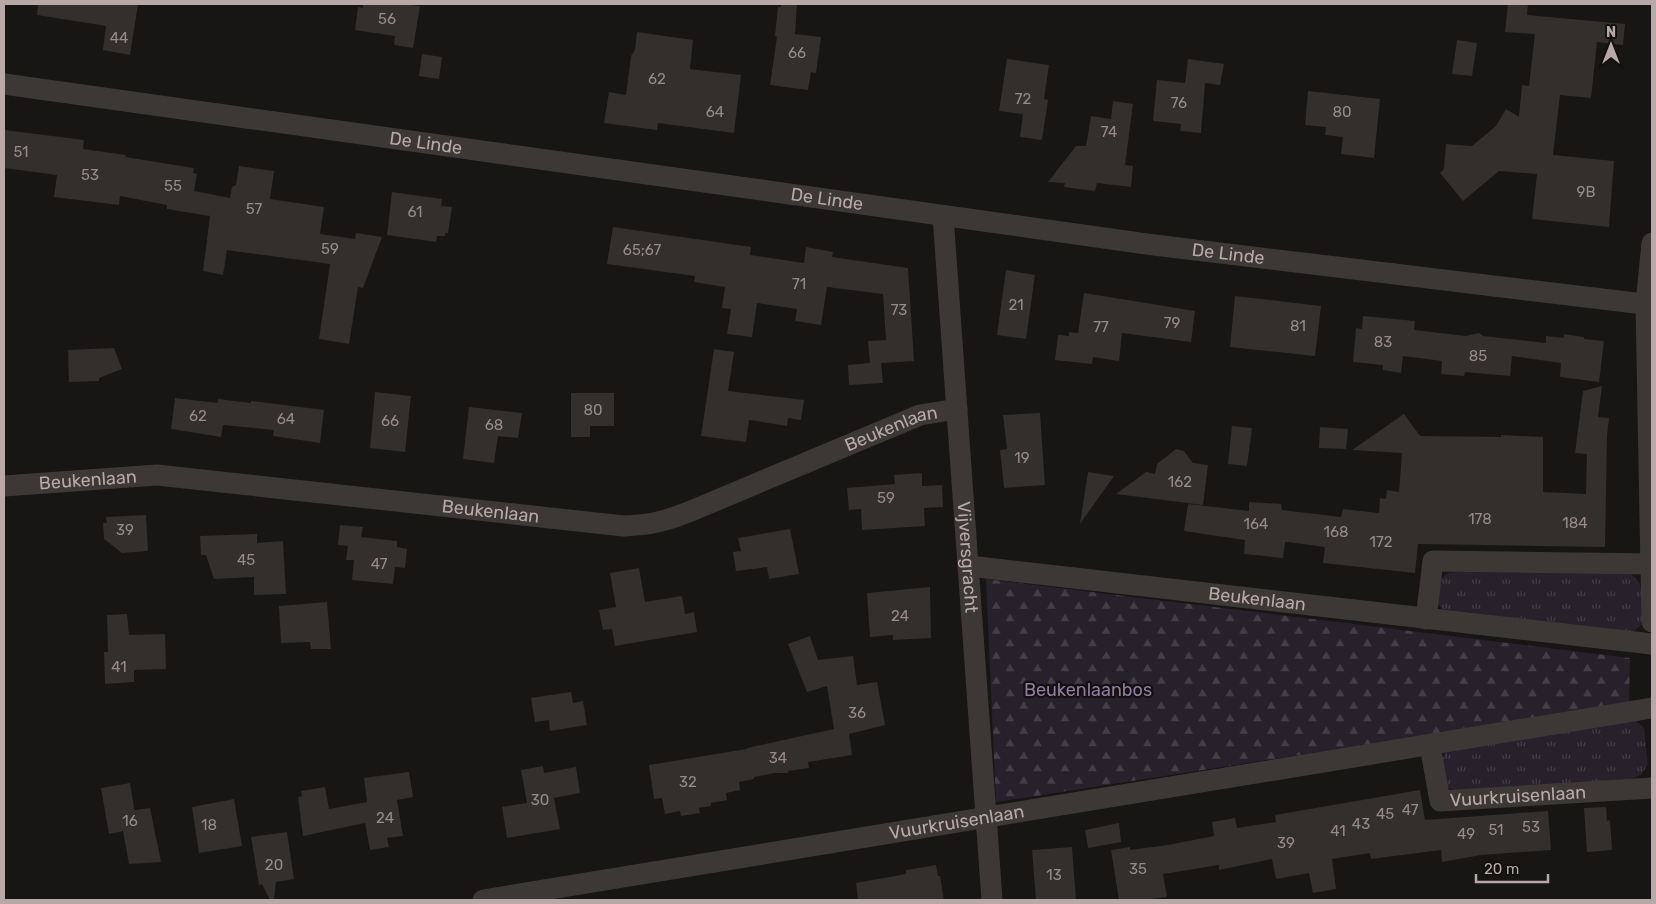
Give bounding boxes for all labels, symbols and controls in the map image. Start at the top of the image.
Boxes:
house number: 56 [378,10,396,28]
north arrow [1586,20,1636,70]
text: N [1606,24,1616,41]
house number: 44 [110,29,128,47]
house number: 66 [788,44,806,62]
house number: 62 [648,70,666,88]
house number: 72 [1015,90,1031,108]
house number: 76 [1171,94,1187,112]
house number: 64 [706,103,724,121]
house number: 80 [1332,103,1352,121]
house number: 74 [1101,123,1117,141]
street label: De Linde [388,127,464,159]
house number: 51 [13,143,29,161]
house number: 53 [81,166,99,184]
house number: 55 [164,177,182,195]
street label: De Linde [789,183,865,215]
house number: 9B [1577,183,1595,201]
house number: 57 [246,200,263,218]
house number: 61 [407,203,423,221]
street label: De Linde [1191,239,1266,269]
house number: 59 [321,240,339,258]
house number: 65;67 [623,241,661,259]
house number: 71 [792,275,806,293]
house number: 21 [1008,296,1024,314]
house number: 73 [891,301,907,319]
house number: 79 [1164,314,1180,332]
house number: 81 [1290,317,1306,335]
house number: 77 [1093,318,1109,336]
house number: 83 [1374,333,1392,351]
house number: 85 [1469,347,1487,365]
house number: 80 [583,401,603,419]
street label: Beukenlaan [841,401,939,456]
house number: 62 [189,407,207,425]
house number: 64 [277,410,295,428]
house number: 66 [381,412,399,430]
house number: 68 [485,416,503,434]
house number: 19 [1014,449,1030,467]
street label: Beukenlaan [38,465,137,494]
house number: 162 [1168,473,1192,491]
house number: 59 [877,489,895,507]
street label: Beukenlaan [441,495,541,528]
street label: Vijversgracht [952,501,982,614]
house number: 178 [1468,510,1492,528]
house number: 184 [1562,514,1588,532]
house number: 164 [1244,515,1268,533]
house number: 39 [116,521,134,539]
house number: 168 [1323,523,1349,541]
house number: 172 [1370,533,1393,551]
house number: 45 [237,551,255,569]
house number: 47 [371,555,388,573]
street label: Beukenlaan [1207,582,1307,615]
house number: 24 [891,607,909,625]
house number: 41 [111,658,127,676]
park label: Beukenlaanbos [1024,679,1152,701]
house number: 36 [848,704,866,722]
house number: 34 [769,749,787,767]
house number: 32 [679,773,697,791]
street label: Vuurkruisenlaan [1449,781,1587,811]
house number: 30 [531,791,549,809]
street label: Vuurkruisenlaan [888,800,1026,844]
house number: 47 [1402,801,1419,819]
house number: 45 [1376,805,1394,823]
house number: 24 [376,809,394,827]
house number: 16 [122,812,138,830]
house number: 43 [1352,815,1370,833]
house number: 18 [201,816,217,834]
house number: 53 [1522,818,1540,836]
house number: 51 [1488,821,1504,839]
house number: 41 [1330,822,1346,840]
house number: 49 [1457,825,1475,843]
house number: 39 [1277,834,1295,852]
scale bar [1476,852,1548,884]
house number: 20 [265,856,283,874]
house number: 35 [1129,860,1147,878]
text: 20 m [1484,860,1519,878]
house number: 13 [1046,866,1062,884]

